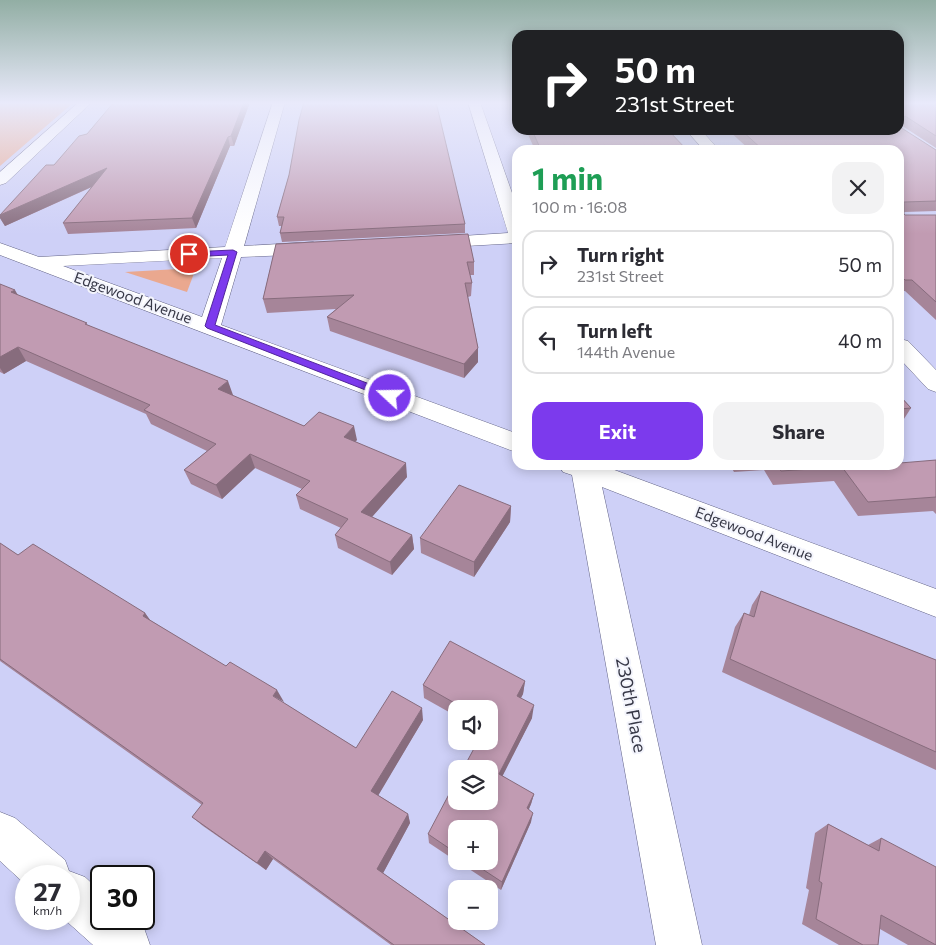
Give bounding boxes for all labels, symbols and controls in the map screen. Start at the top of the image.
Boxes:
text: 50 m [615,47,696,90]
icon: right [532,50,597,115]
text: 231st Street [615,90,735,117]
text: 1 min [532,159,603,196]
button: close [832,162,884,214]
text: 100 m · 16:08 [532,197,627,216]
pin [168,233,210,275]
icon: arrive [175,240,203,268]
text: Turn right [577,243,664,266]
icon: right [534,250,562,278]
text: 50 m [838,253,882,276]
text: 231st Street [577,266,664,285]
street label: Edgewood Avenue [72,267,195,327]
text: Turn left [577,319,652,342]
icon: left [534,326,562,354]
text: 40 m [838,329,882,352]
text: 144th Avenue [577,342,675,361]
position arrow [363,369,415,421]
button: Exit [532,402,703,460]
button: Share [713,402,884,460]
street label: Edgewood Avenue [693,502,816,564]
street label: 230th Place [612,655,652,754]
map controls [448,700,498,930]
button: sound [448,700,498,750]
button: layers [448,760,498,810]
button: + [448,820,498,870]
speed limit sign: 30 [90,865,155,930]
text: 27 [34,876,61,906]
button: − [448,880,498,930]
text: km/h [33,903,62,917]

